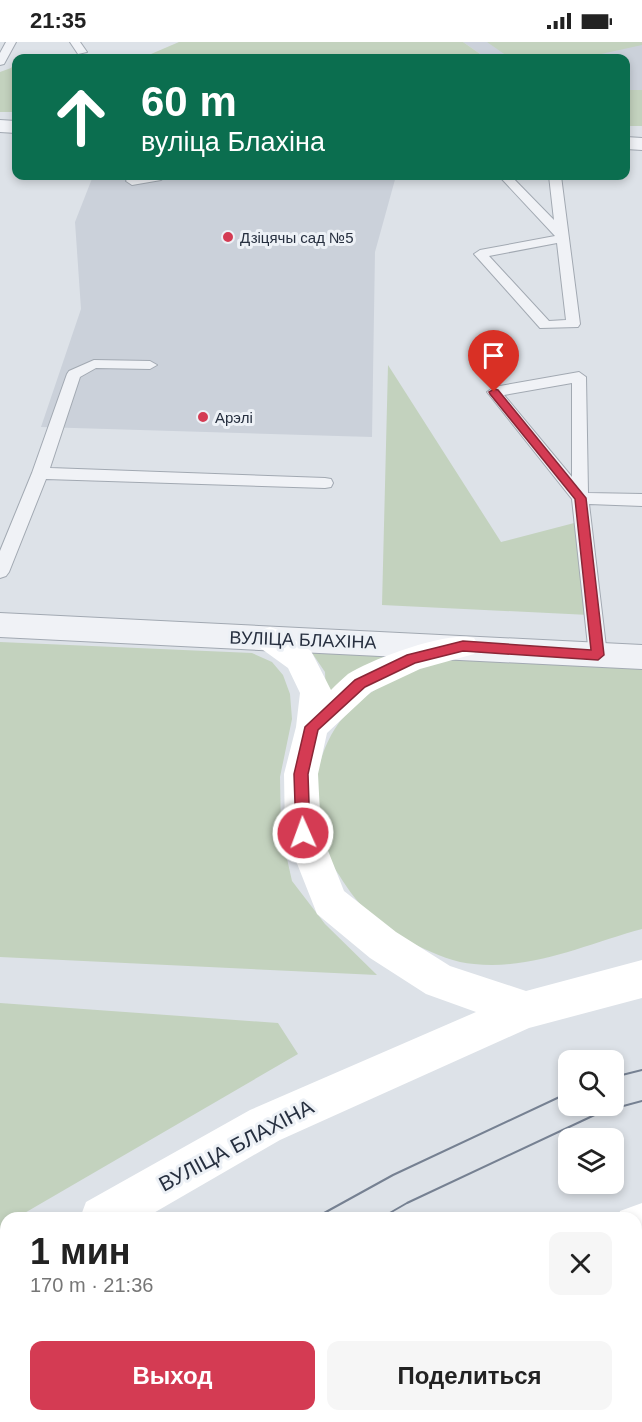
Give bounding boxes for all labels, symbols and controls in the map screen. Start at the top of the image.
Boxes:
text: 21:35 [30,8,86,33]
icon: ahead [42,78,120,156]
text: 60 m [141,78,237,125]
text: вуліца Блахіна [141,127,325,157]
place label: Дзіцячы сад №5 [240,229,354,246]
marker: Дзіцячы сад №5 [221,230,235,244]
pin [468,330,519,392]
icon: arrive [477,339,510,372]
place label: Арэлі [215,409,253,426]
marker: Арэлі [196,410,210,424]
street label: ВУЛІЦА БЛАХІНА [229,627,377,653]
position arrow [271,801,335,865]
map controls [558,1050,624,1194]
button: search [558,1050,624,1116]
street label: ВУЛІЦА БЛАХІНА [155,1095,317,1195]
button: layers [558,1128,624,1194]
text: 1 мин [30,1231,131,1272]
button: close [549,1232,612,1295]
text: 170 m · 21:36 [30,1274,153,1296]
button: Выход [30,1341,315,1410]
button: Поделиться [327,1341,612,1410]

